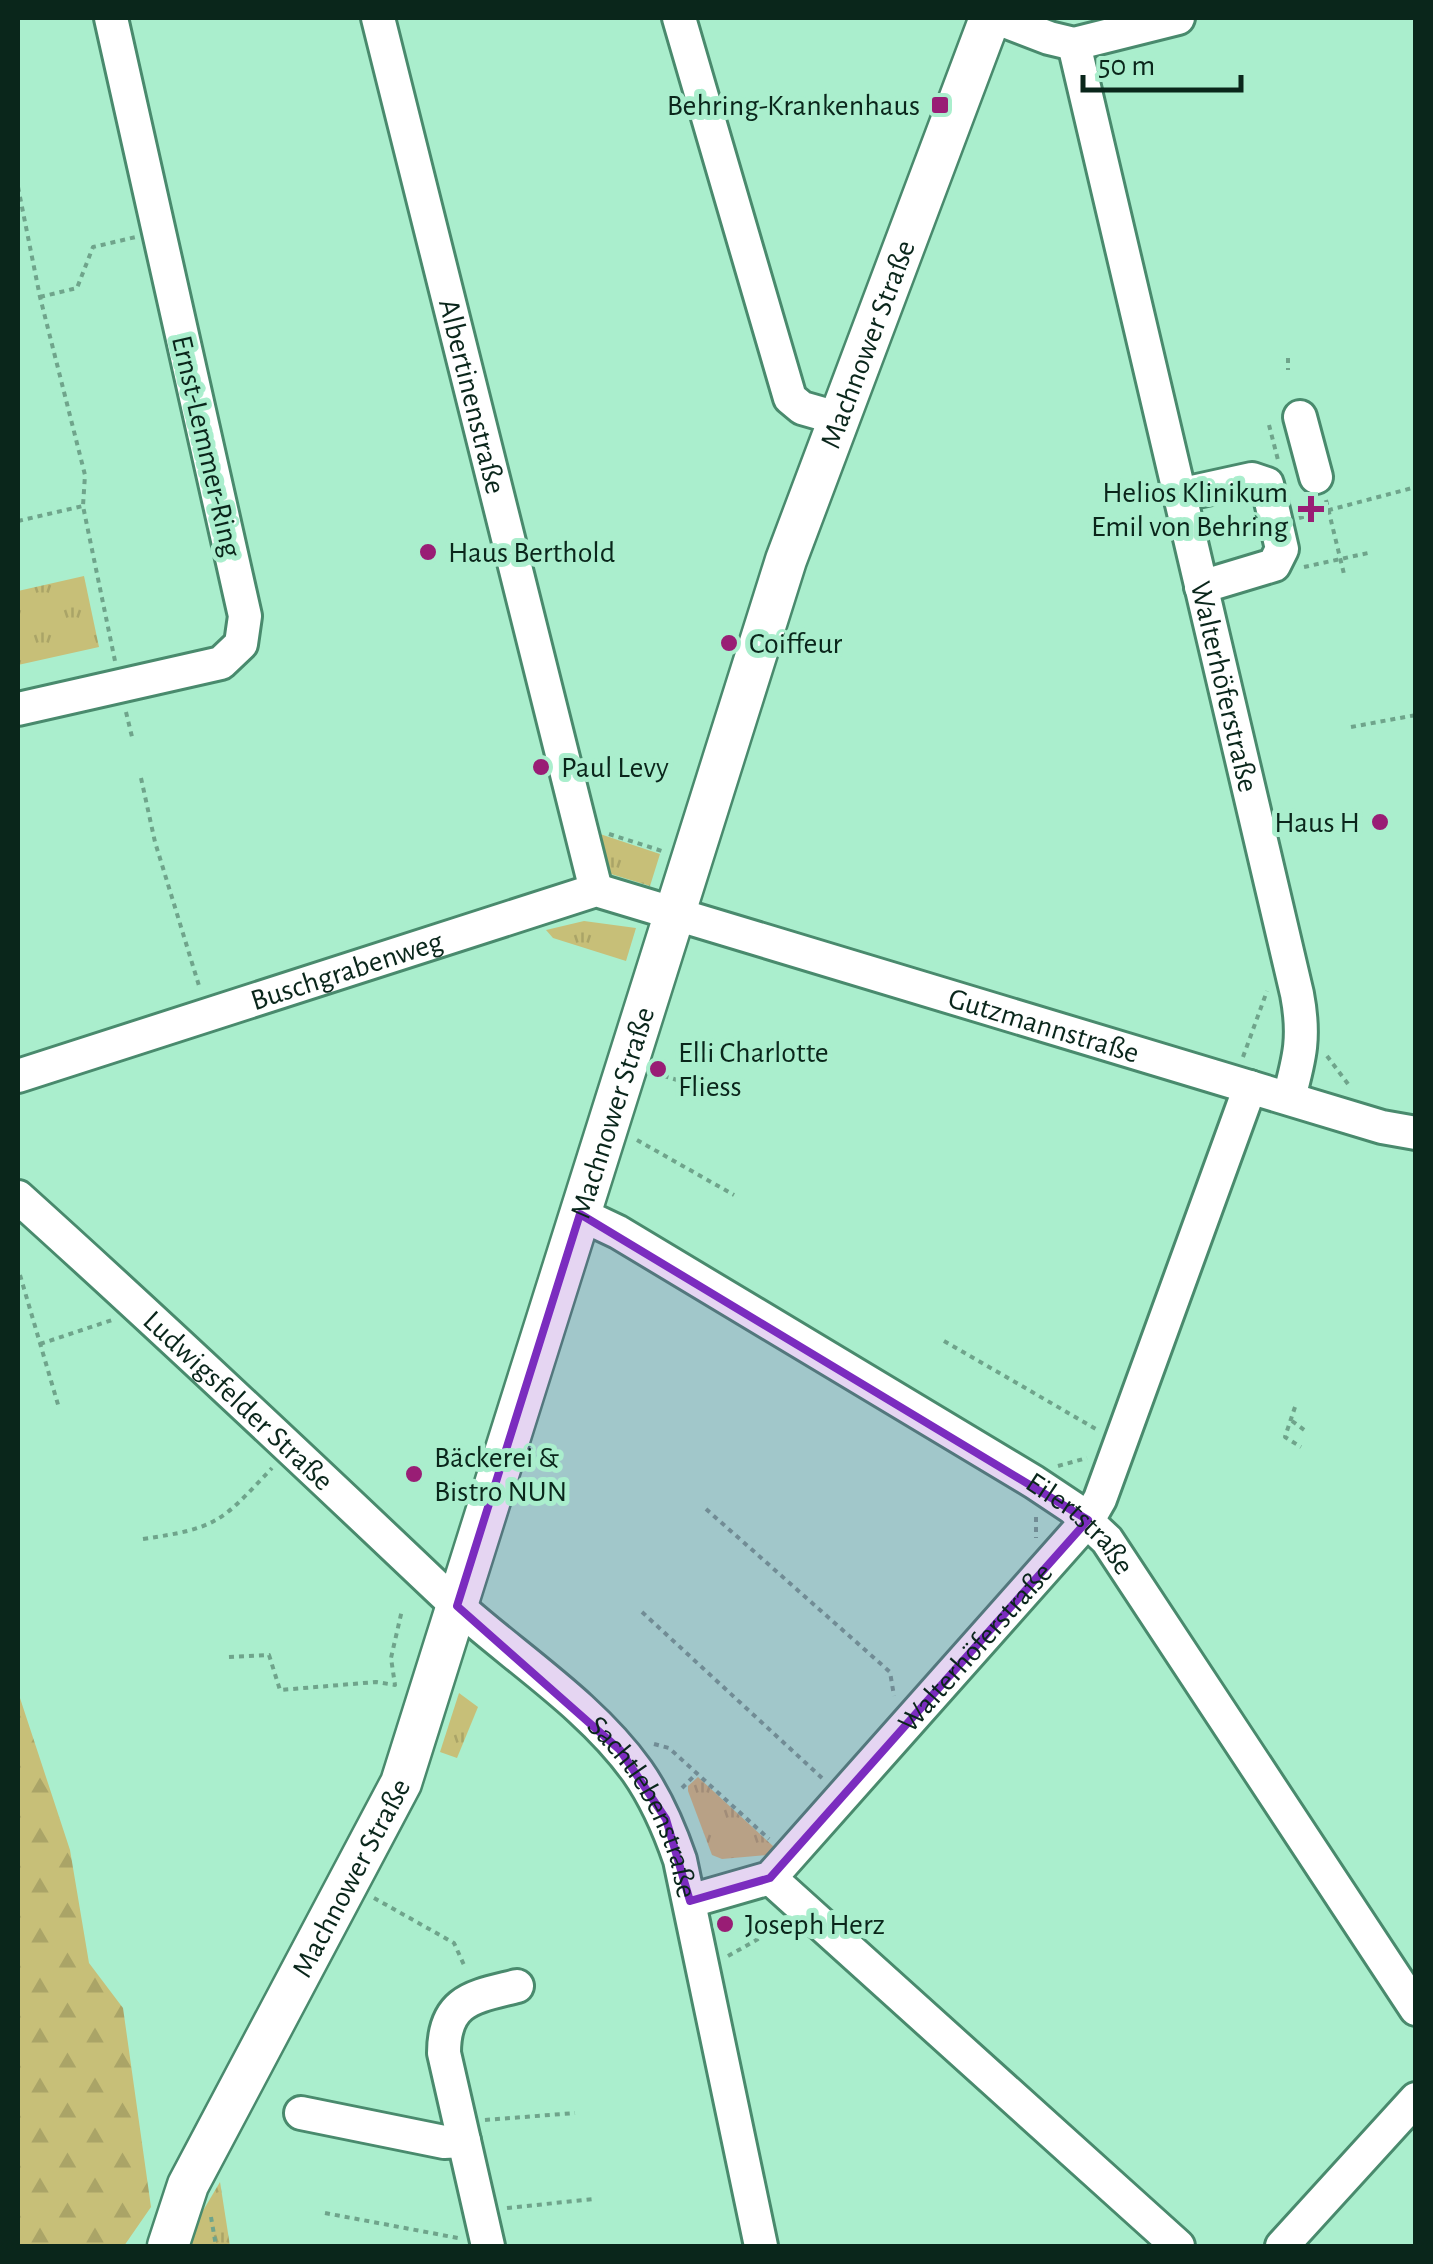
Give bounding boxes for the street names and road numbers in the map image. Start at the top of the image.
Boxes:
street label: Machnower Straße [815,236,921,453]
street label: Albertinenstraße [433,296,510,497]
street label: Ernst-Lemmer-Ring [166,333,246,560]
street label: Walterhöferstraße [1185,578,1263,795]
street label: Buschgrabenweg [247,926,447,1016]
street label: Gutzmannstraße [945,983,1142,1069]
street label: Machnower Straße [566,1004,660,1222]
street label: Ludwigsfelder Straße [137,1305,339,1497]
street label: Eilertstraße [1020,1467,1139,1580]
street label: Walterhöferstraße [893,1557,1059,1738]
street label: Sachtlebenstraße [582,1711,702,1901]
street label: Machnower Straße [287,1774,416,1982]

